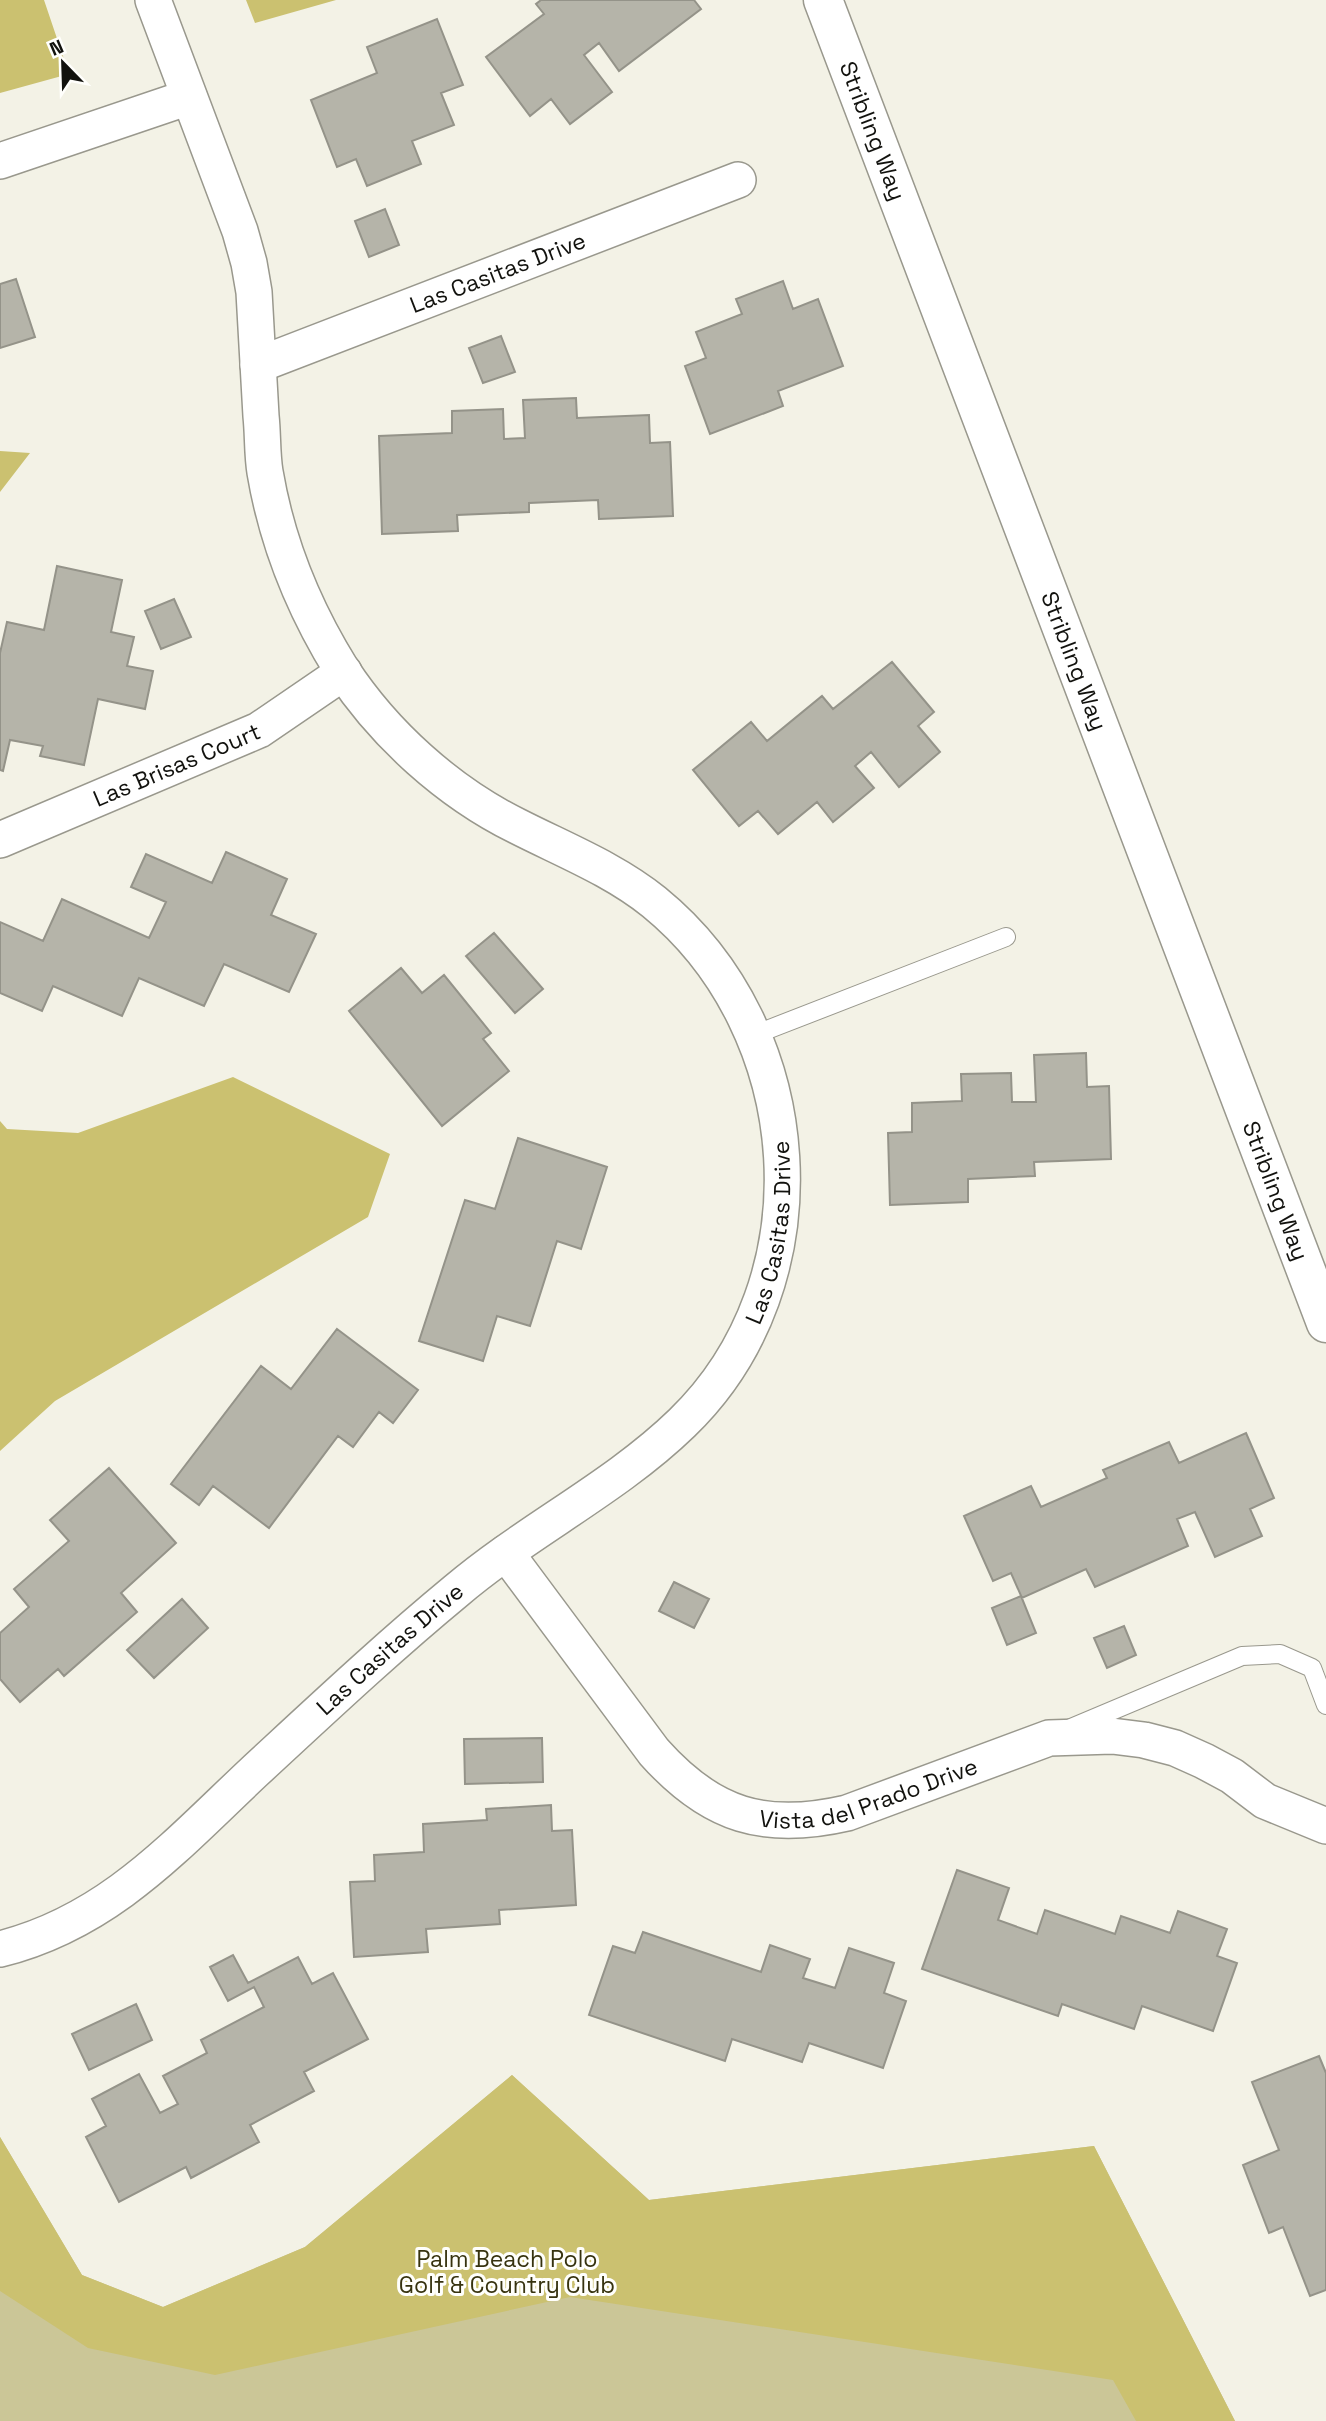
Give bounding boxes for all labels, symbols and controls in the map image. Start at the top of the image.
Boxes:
north arrow [28,28,98,98]
text: N [46,34,67,62]
street label: Stribling Way [833,57,913,205]
street label: Las Casitas Drive [406,225,590,320]
street label: Stribling Way [1034,587,1114,735]
street label: Las Brisas Court [89,716,265,814]
street label: Stribling Way [1236,1117,1316,1265]
street label: Las Casitas Drive [738,1140,797,1329]
street label: Las Casitas Drive [310,1576,470,1722]
street label: Vista del Prado Drive [757,1751,982,1836]
park label: Palm Beach Polo Golf & Country Club [399,2244,615,2300]

